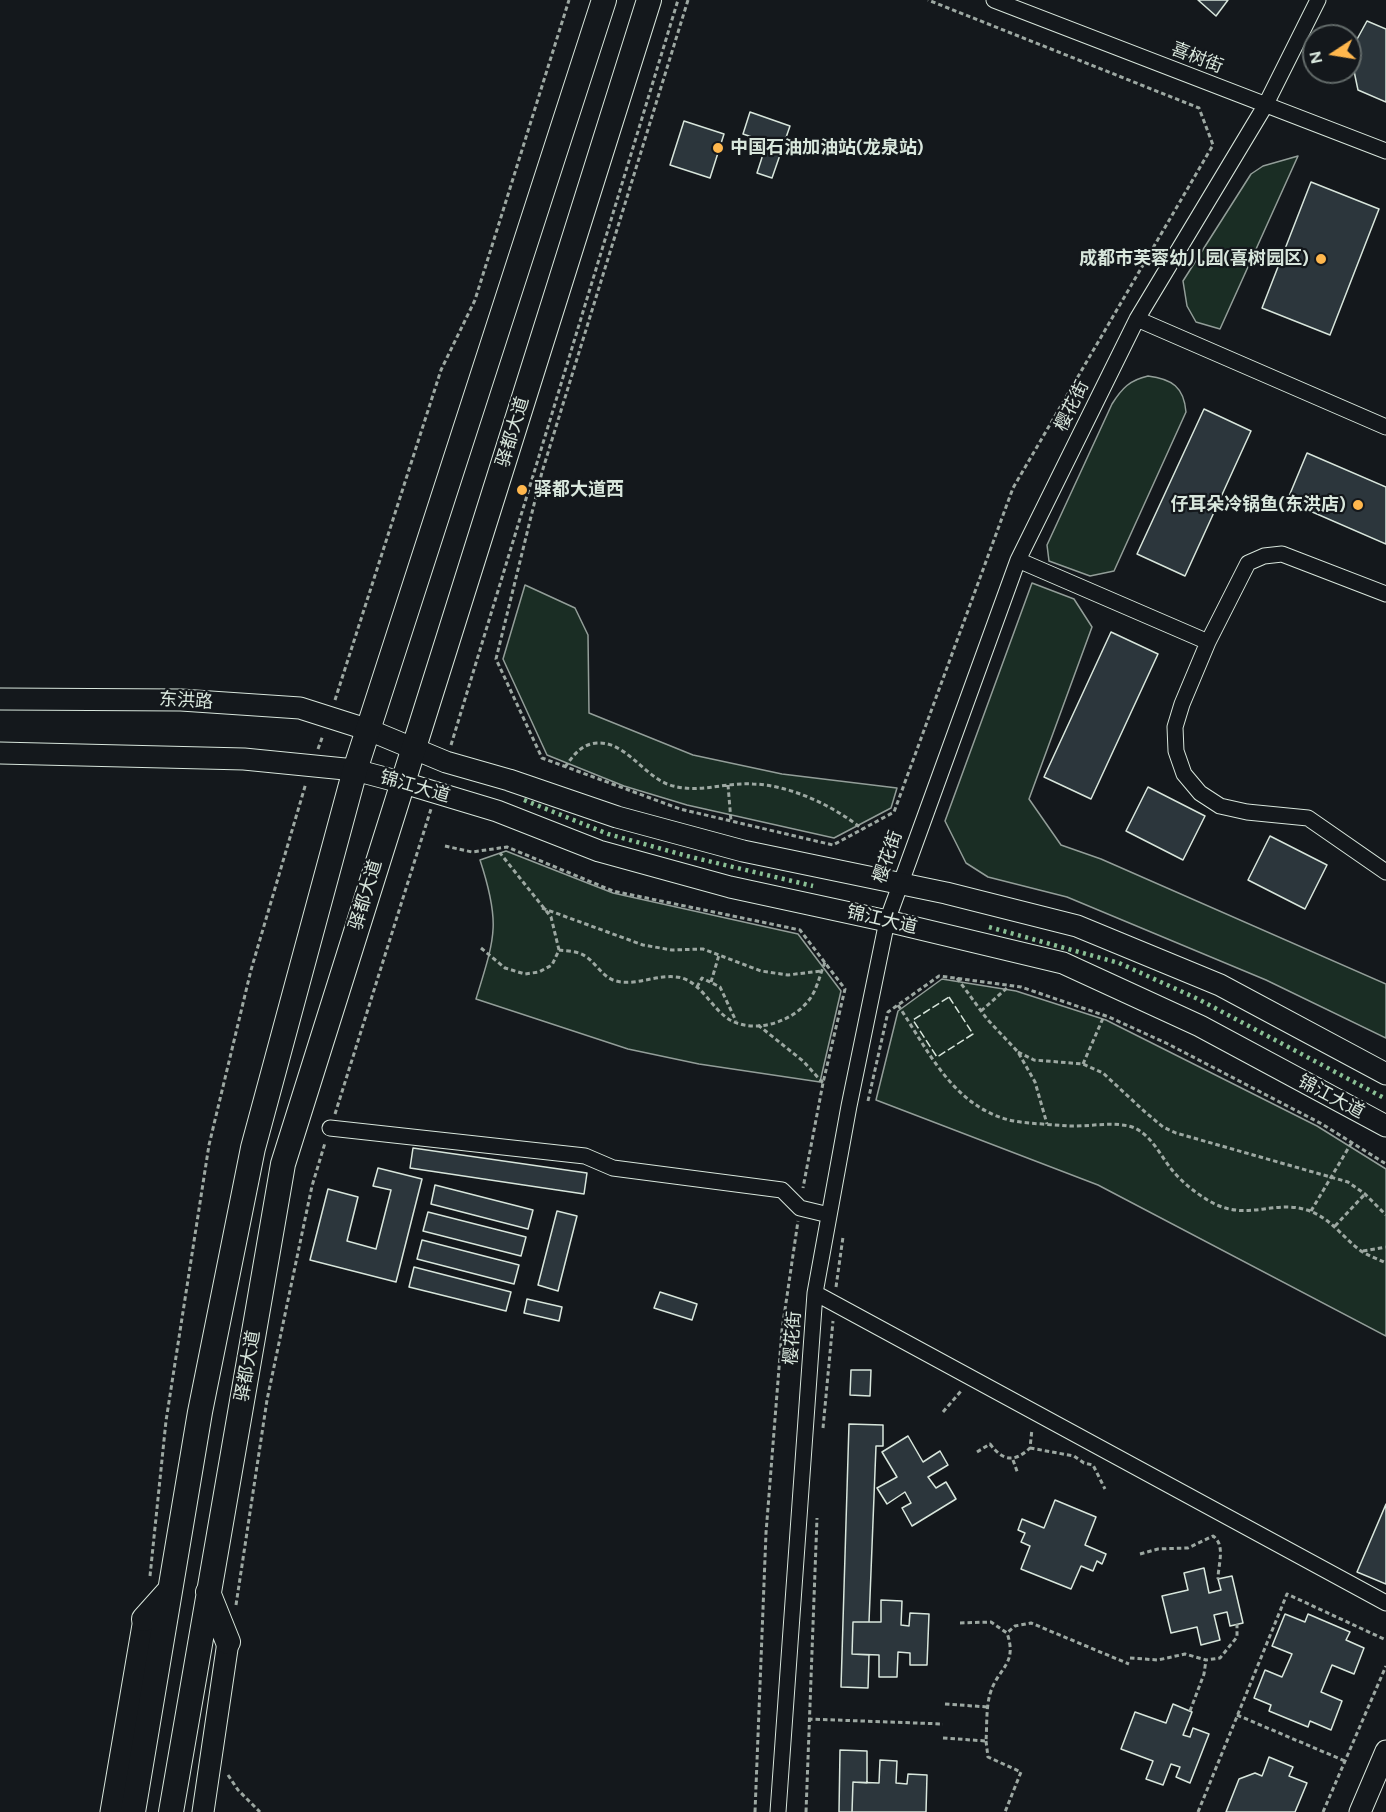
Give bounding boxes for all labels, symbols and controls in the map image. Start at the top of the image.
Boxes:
north arrow [1302,24,1362,84]
street label: 喜树街 [1168,38,1226,78]
text: N [1305,49,1326,65]
place label: 中国石油加油站(龙泉站) [730,137,924,159]
marker: 中国石油加油站(龙泉站) [711,141,725,155]
place label: 成都市芙蓉幼儿园(喜树园区) [1079,248,1309,270]
marker: 成都市芙蓉幼儿园(喜树园区) [1314,252,1328,266]
street label: 樱花街 [1050,377,1094,435]
street label: 驿都大道 [492,394,534,470]
place label: 驿都大道西 [534,479,624,501]
marker: 驿都大道西 [515,483,529,497]
place label: 仔耳朵冷锅鱼(东洪店) [1170,494,1346,516]
marker: 仔耳朵冷锅鱼(东洪店) [1351,498,1365,512]
street label: 东洪路 [158,689,214,713]
street label: 锦江大道 [377,767,453,807]
street label: 樱花街 [869,828,907,886]
street label: 驿都大道 [345,857,387,933]
street label: 锦江大道 [844,901,920,939]
street label: 锦江大道 [1294,1071,1368,1123]
street label: 樱花街 [780,1310,806,1366]
street label: 驿都大道 [231,1329,265,1403]

